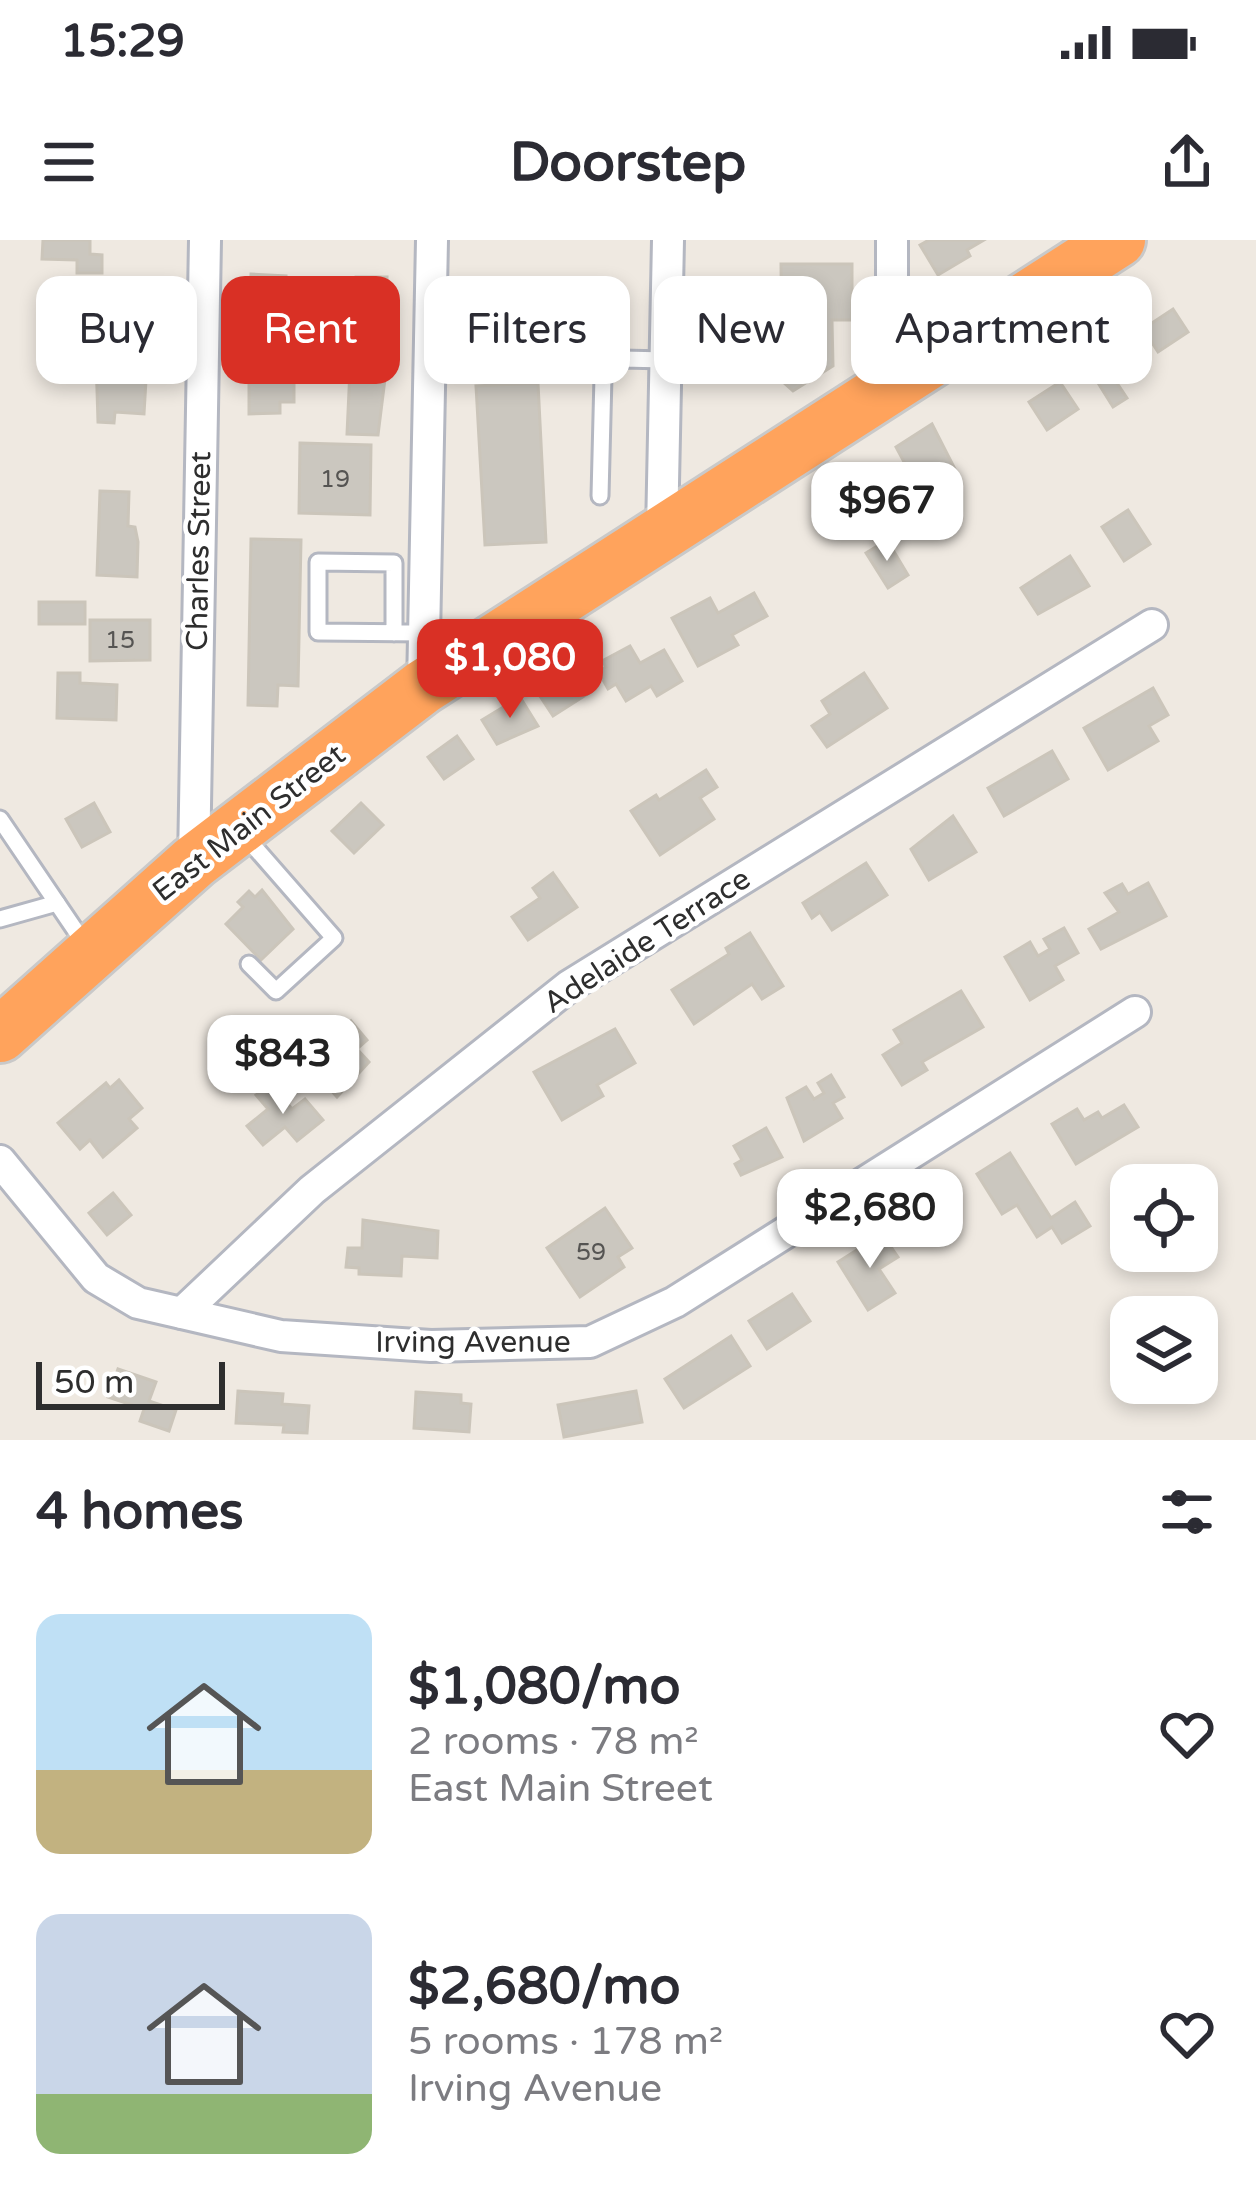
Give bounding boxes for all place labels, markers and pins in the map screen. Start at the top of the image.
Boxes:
pin: $967 [816,462,958,564]
pin: $1,080 [412,619,608,721]
pin: $843 [212,1015,354,1117]
pin: $2,680 [772,1169,968,1271]

